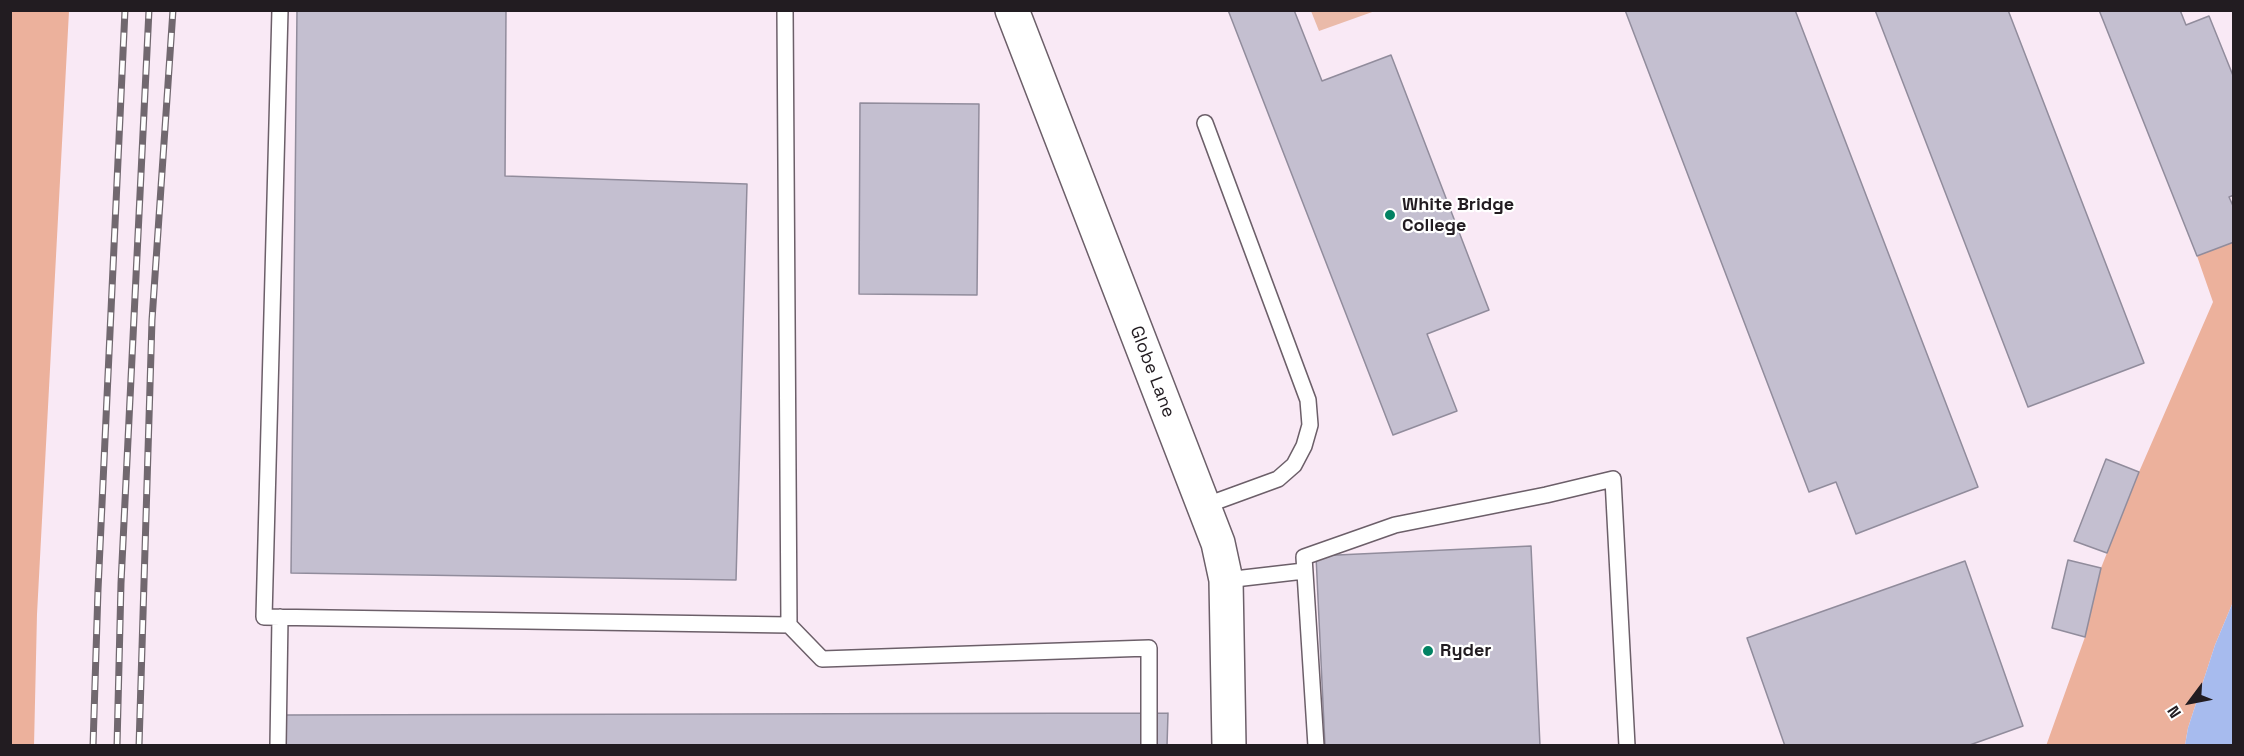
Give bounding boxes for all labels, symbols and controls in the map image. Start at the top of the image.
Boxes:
place label: White Bridge College [1402,194,1514,236]
marker: White Bridge College [1383,208,1397,222]
street label: Globe Lane [1125,323,1179,421]
place label: Ryder [1440,640,1491,662]
marker: Ryder [1421,644,1435,658]
north arrow [2160,672,2220,732]
text: N [2163,702,2186,722]

